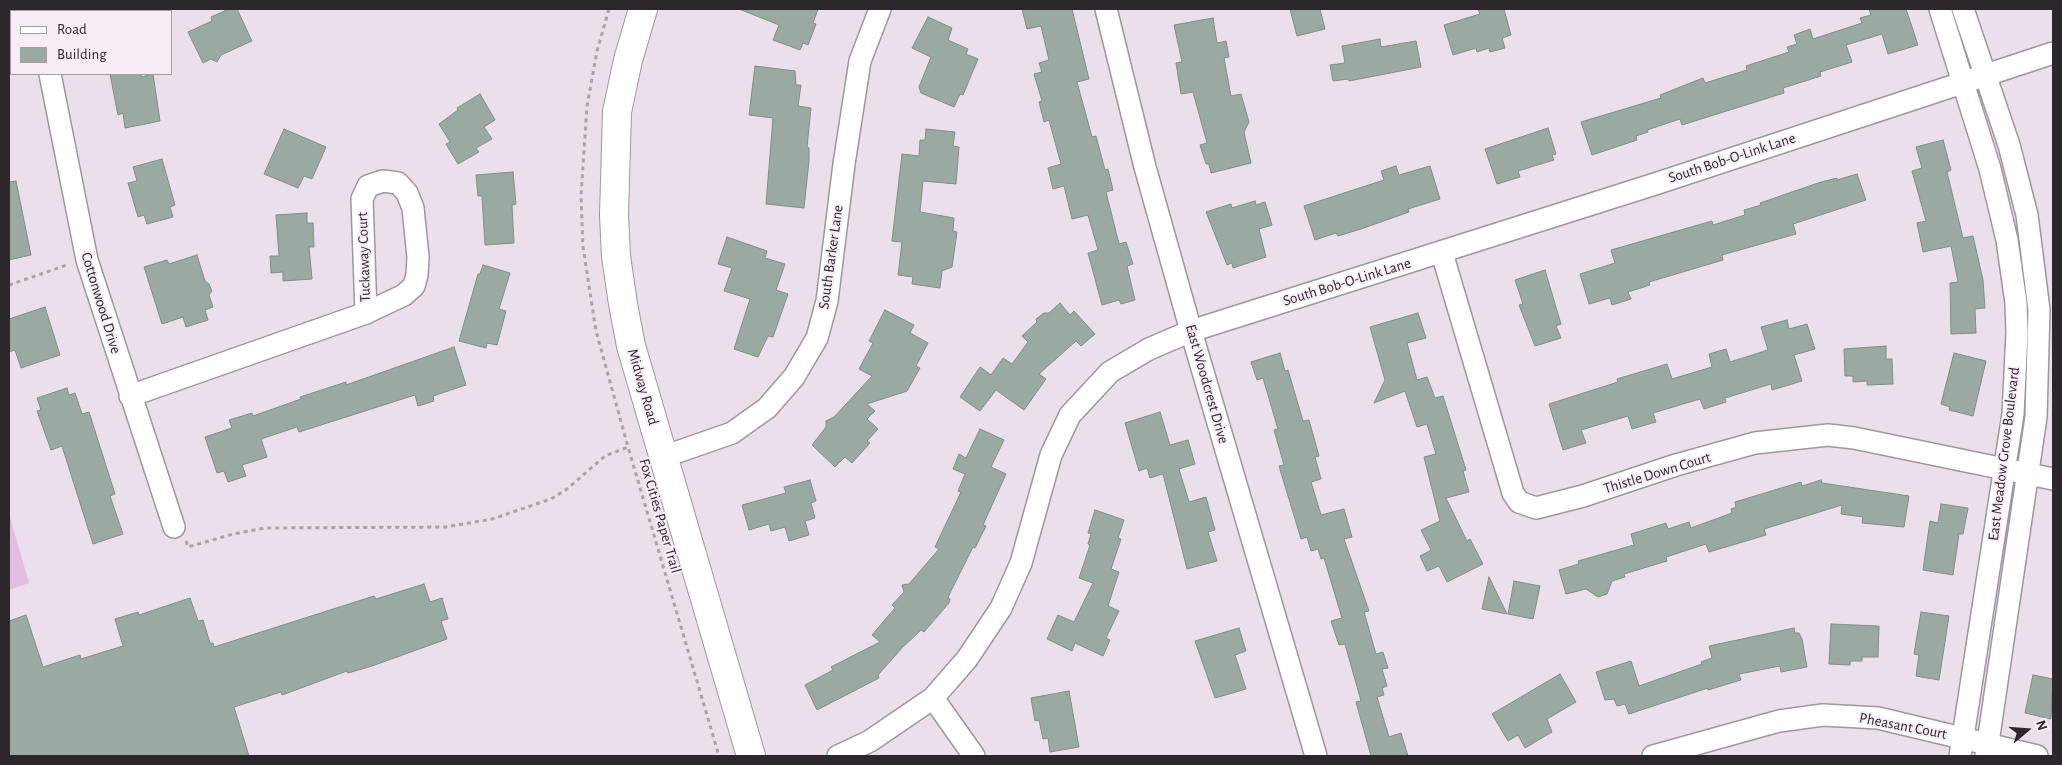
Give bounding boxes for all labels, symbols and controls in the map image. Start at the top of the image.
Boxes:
legend [10,10,172,75]
text: Road [57,22,87,37]
text: Building [57,47,107,62]
street label: South Bob-O-Link Lane [1666,129,1798,187]
street label: South Barker Lane [815,204,847,310]
street label: Tuckaway Court [353,212,375,302]
street label: Cottonwood Drive [77,250,125,356]
street label: South Bob-O-Link Lane [1281,254,1413,310]
street label: East Woodcrest Drive [1181,322,1233,446]
street label: Midway Road [624,347,662,427]
street label: East Meadow Grove Boulevard [1984,366,2024,542]
street label: Thistle Down Court [1601,448,1713,498]
street label: Fox Cities Paper Trail [635,457,685,575]
north arrow [2002,705,2052,755]
street label: Pheasant Court [1858,709,1948,743]
text: N [2033,719,2049,732]

